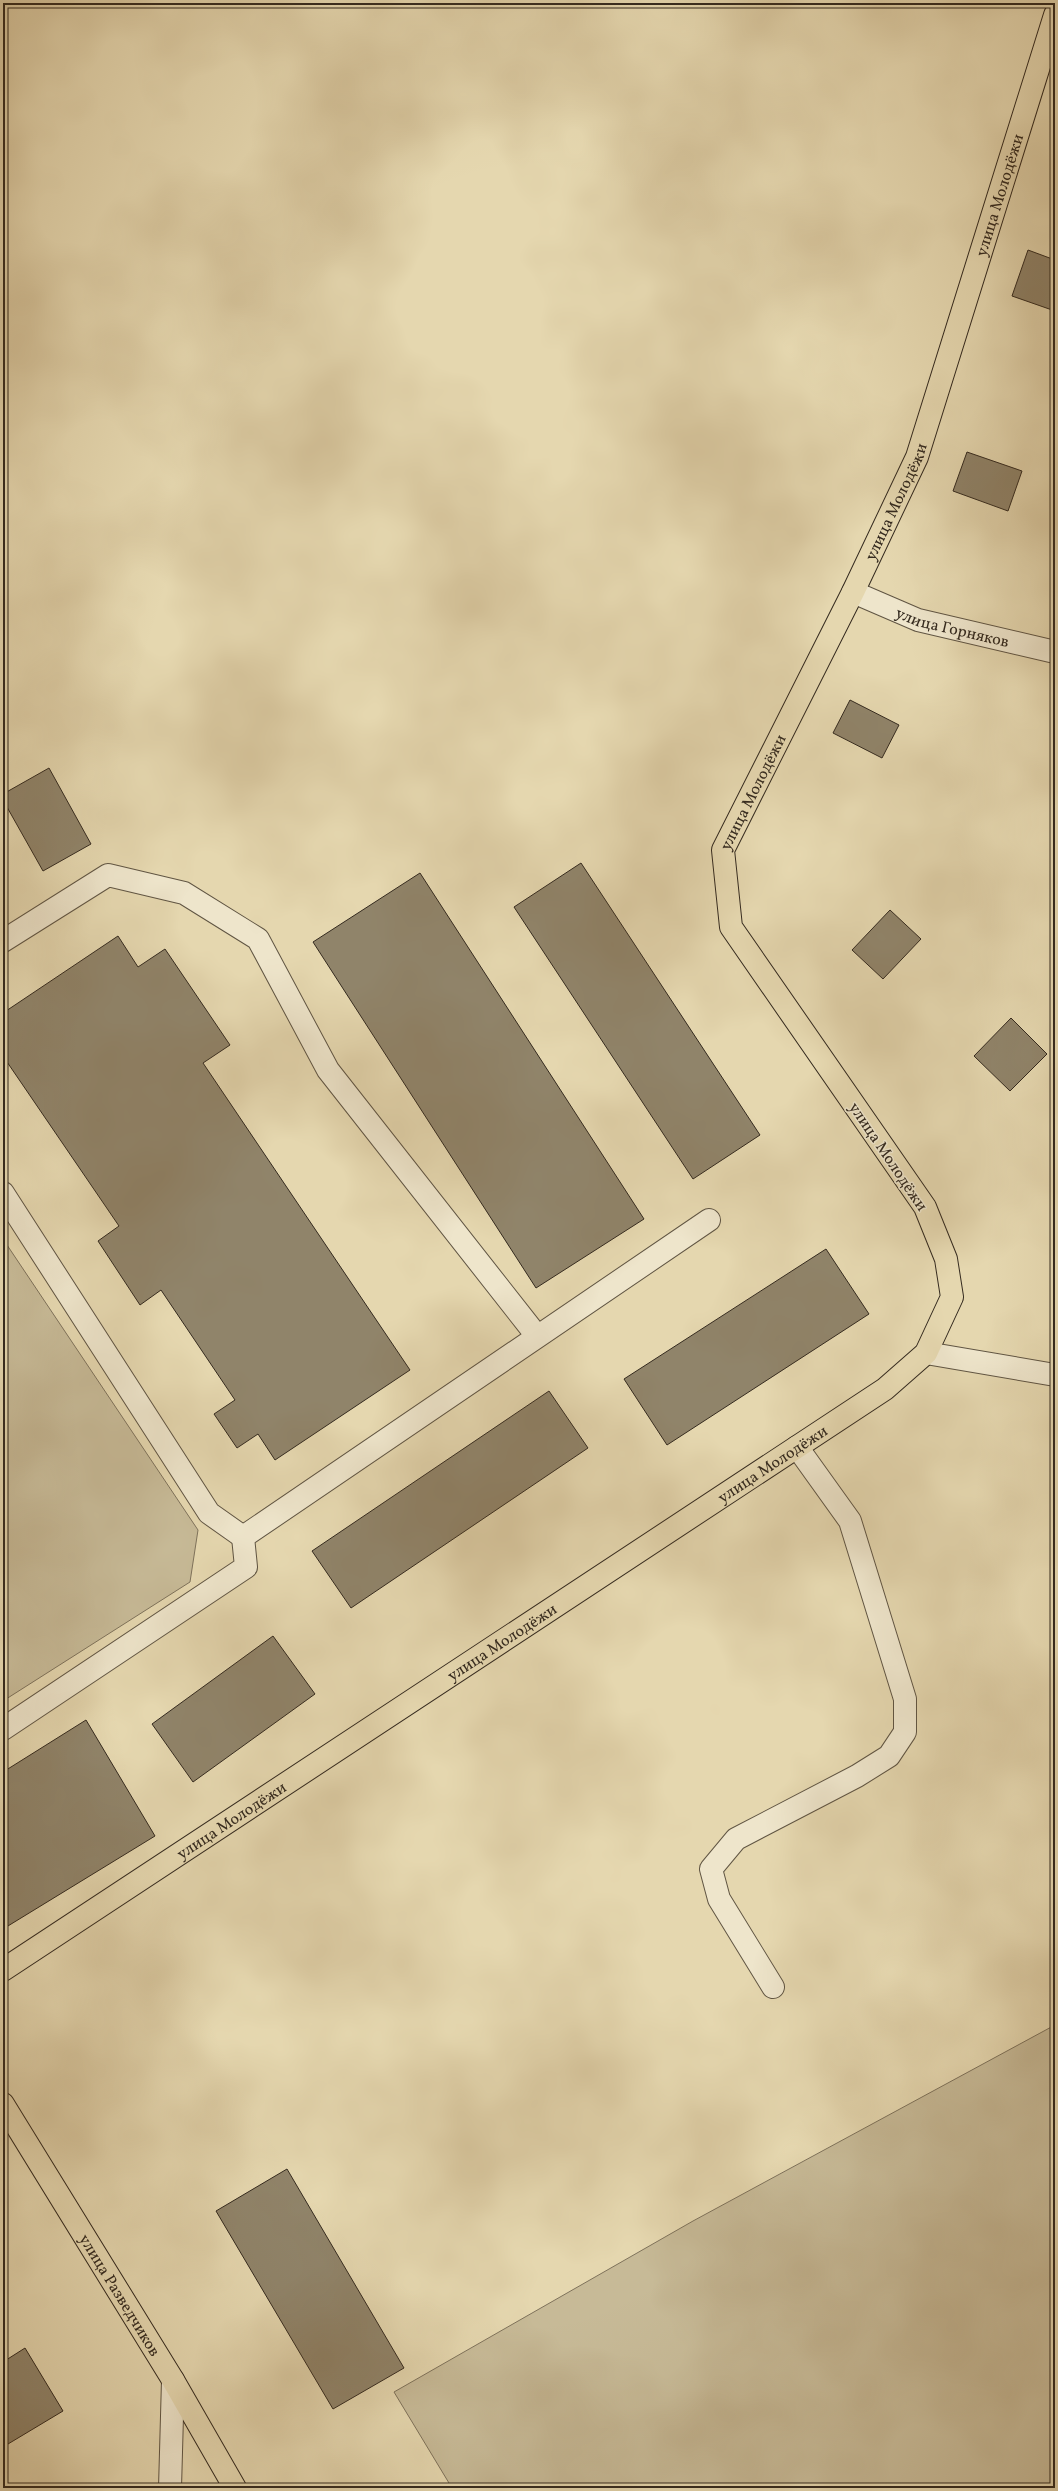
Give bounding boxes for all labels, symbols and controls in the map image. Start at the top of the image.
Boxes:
street label: улица Молодёжи [971,131,1030,259]
street label: улица Молодёжи [860,440,934,565]
street label: улица Горняков [892,603,1011,654]
street label: улица Молодёжи [716,731,793,855]
street label: улица Молодёжи [843,1098,932,1216]
street label: улица Молодёжи [714,1421,833,1509]
street label: улица Молодёжи [443,1599,562,1687]
street label: улица Молодёжи [173,1777,291,1866]
street label: улица Разведчиков [73,2230,165,2361]

